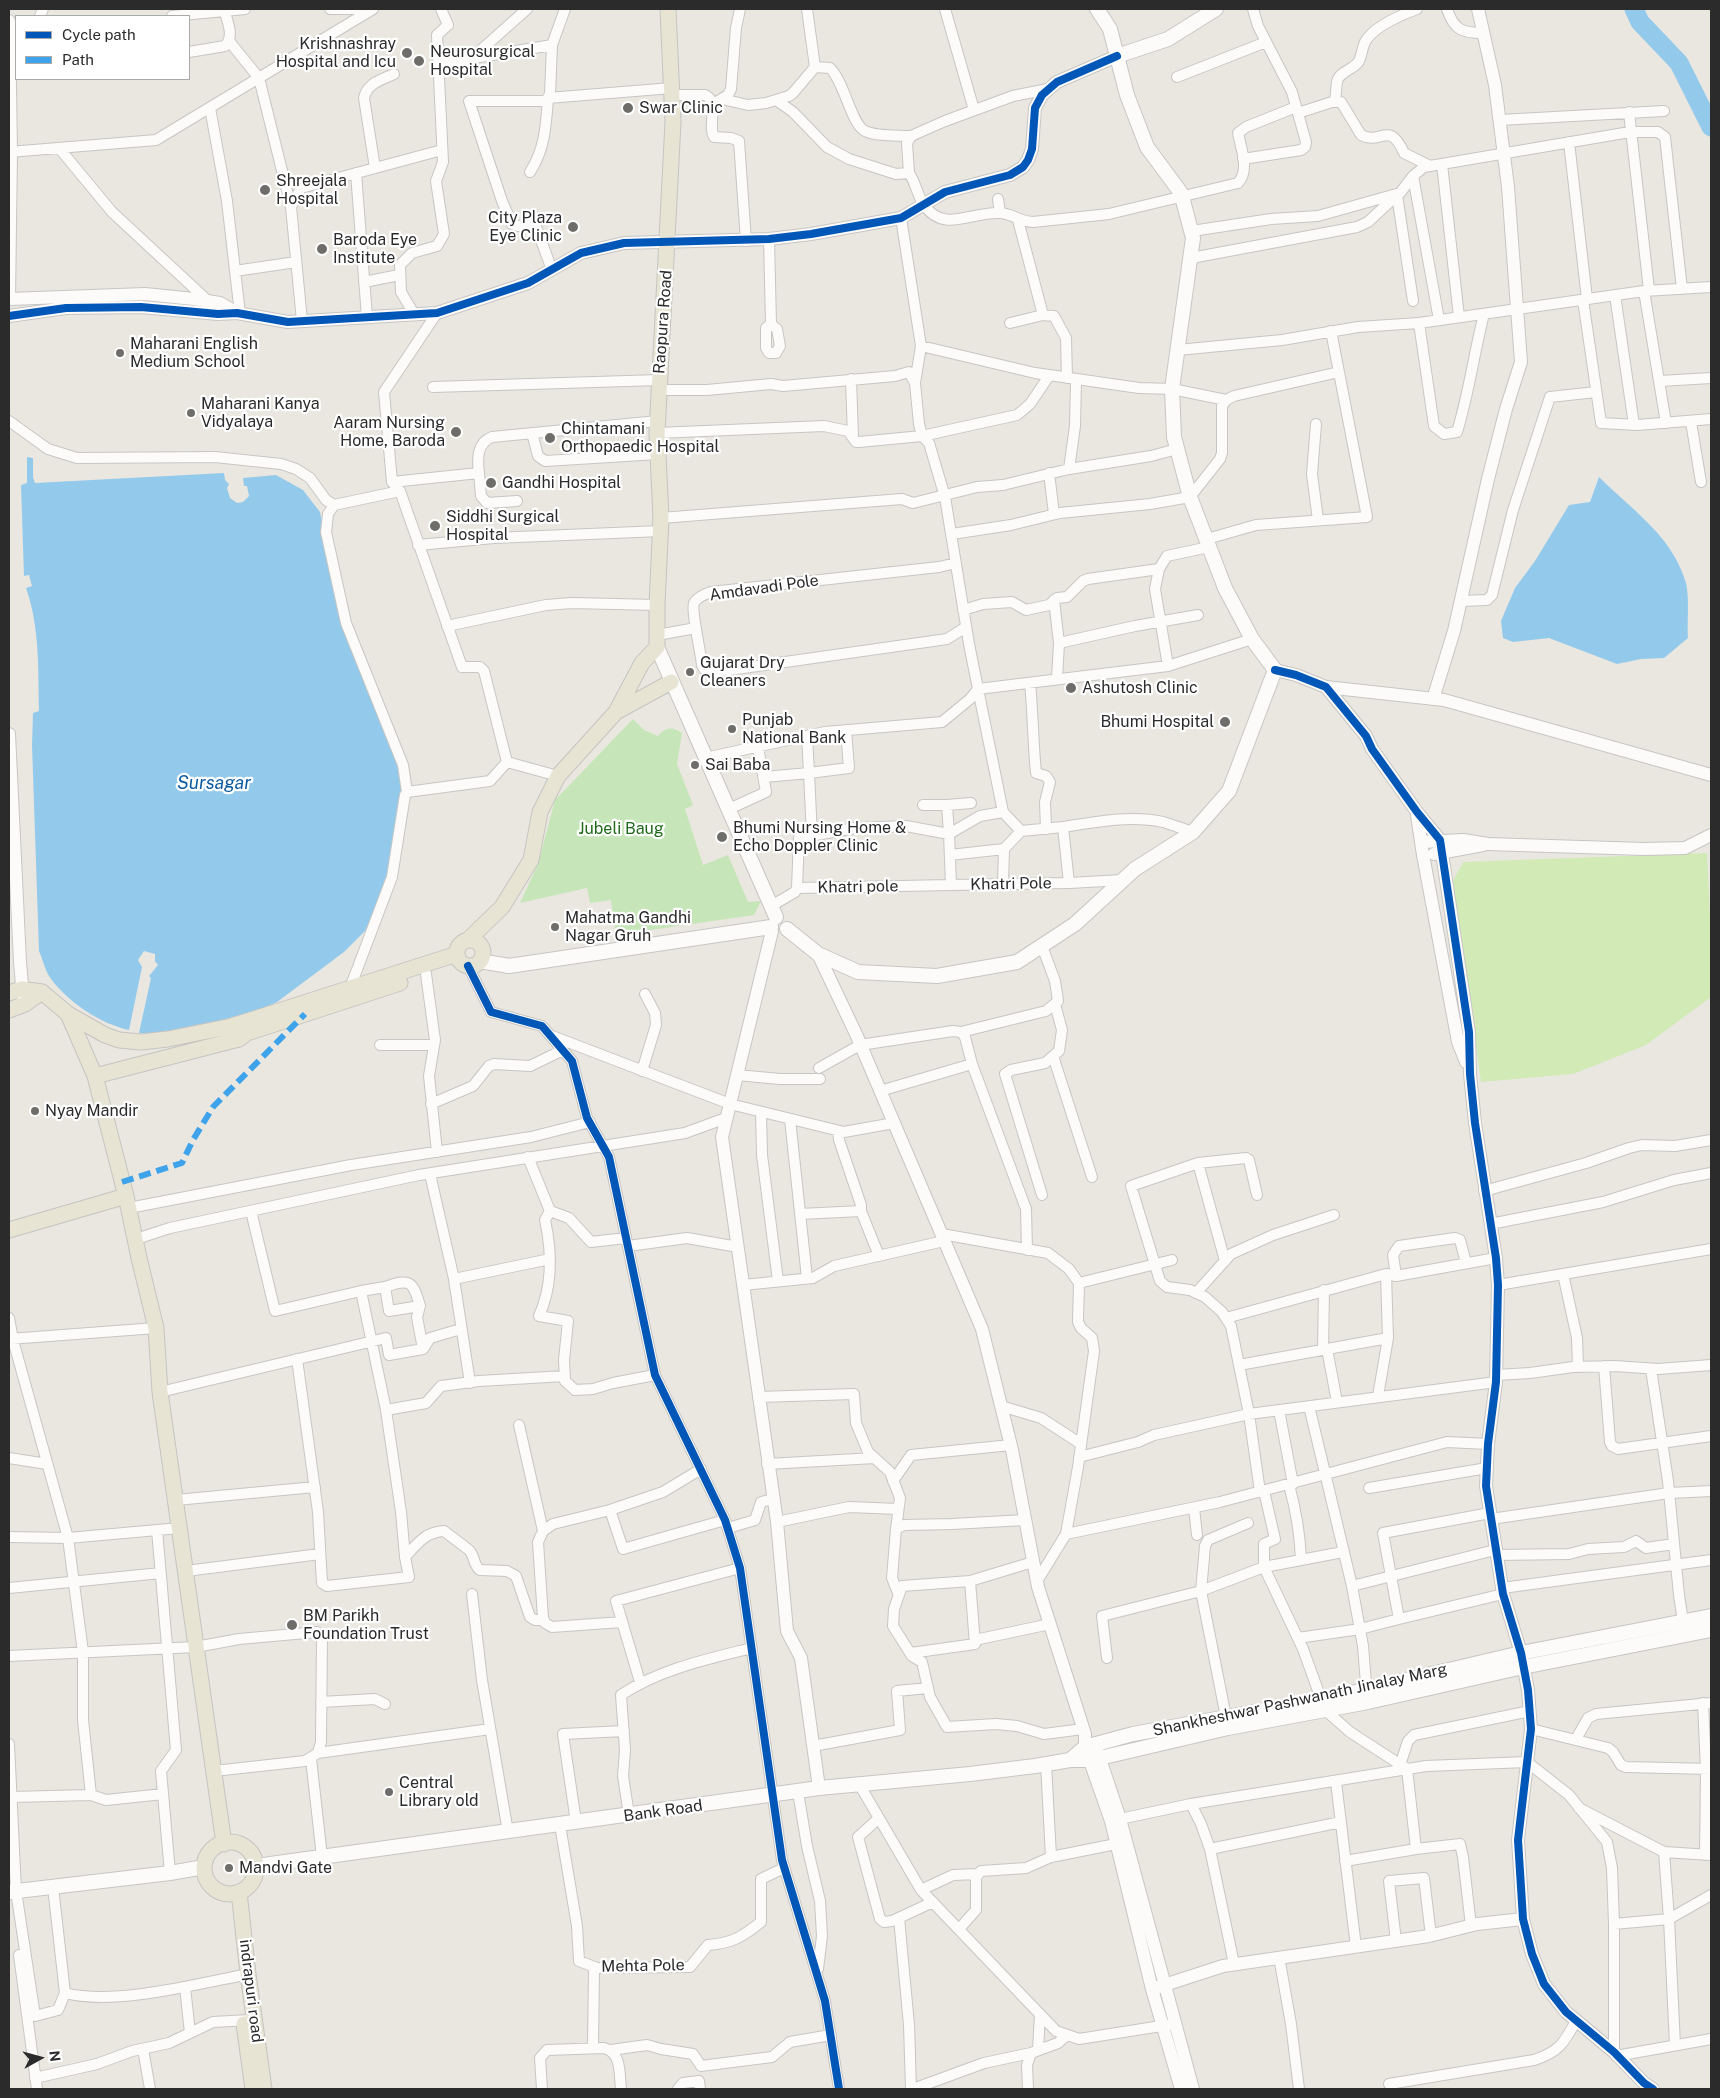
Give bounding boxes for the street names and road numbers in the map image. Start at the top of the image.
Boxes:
street label: Raopura Road [650,269,676,375]
street label: Amdavadi Pole [708,571,820,605]
street label: Khatri Pole [970,874,1052,894]
street label: Khatri pole [817,877,899,897]
street label: Shankheshwar Pashwanath Jinalay Marg [1151,1659,1449,1741]
street label: Bank Road [622,1796,704,1826]
street label: indrapuri road [235,1938,267,2044]
street label: Mehta Pole [601,1956,685,1976]

